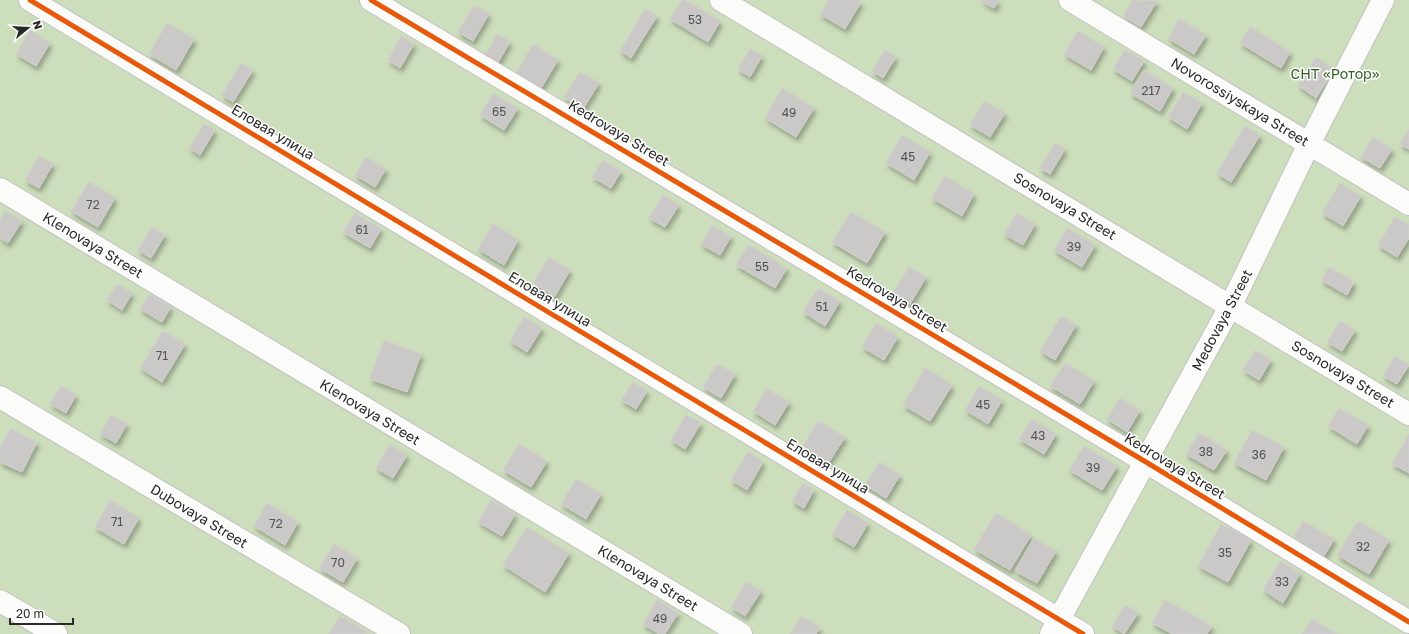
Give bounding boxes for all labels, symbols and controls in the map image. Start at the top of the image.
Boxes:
north arrow [8,8,48,48]
house number: 53 [688,12,702,27]
text: N [31,19,45,31]
street label: Novorossiyskaya Street [1168,54,1312,150]
park label: СНТ «Ротор» [1291,65,1380,82]
house number: 217 [1141,83,1161,98]
street label: Kedrovaya Street [566,96,673,169]
street label: Еловая улица [229,100,318,163]
house number: 65 [492,104,506,119]
house number: 49 [782,105,796,120]
house number: 45 [901,149,915,164]
street label: Sosnovaya Street [1011,168,1120,243]
house number: 72 [86,197,100,212]
street label: Klenovaya Street [40,208,147,281]
house number: 61 [355,222,369,237]
house number: 39 [1067,239,1081,254]
house number: 55 [755,259,769,274]
street label: Kedrovaya Street [844,262,951,335]
street label: Medovaya Street [1188,266,1255,373]
street label: Еловая улица [506,267,595,330]
house number: 51 [816,299,829,314]
street label: Sosnovaya Street [1289,336,1398,411]
house number: 71 [156,348,168,363]
street label: Klenovaya Street [317,375,424,448]
house number: 45 [976,397,990,412]
house number: 43 [1031,428,1045,443]
street label: Kedrovaya Street [1122,429,1229,502]
street label: Еловая улица [784,434,873,497]
house number: 38 [1199,444,1213,459]
house number: 36 [1252,447,1266,462]
house number: 39 [1086,460,1100,475]
street label: Dubovaya Street [148,480,251,551]
house number: 71 [111,514,123,529]
house number: 72 [269,516,283,531]
house number: 32 [1356,539,1370,554]
street label: Klenovaya Street [595,541,702,614]
house number: 35 [1218,545,1232,560]
house number: 70 [331,555,345,570]
house number: 33 [1275,574,1289,589]
scale bar [10,600,73,626]
text: 20 m [16,606,44,621]
house number: 49 [653,611,667,626]

